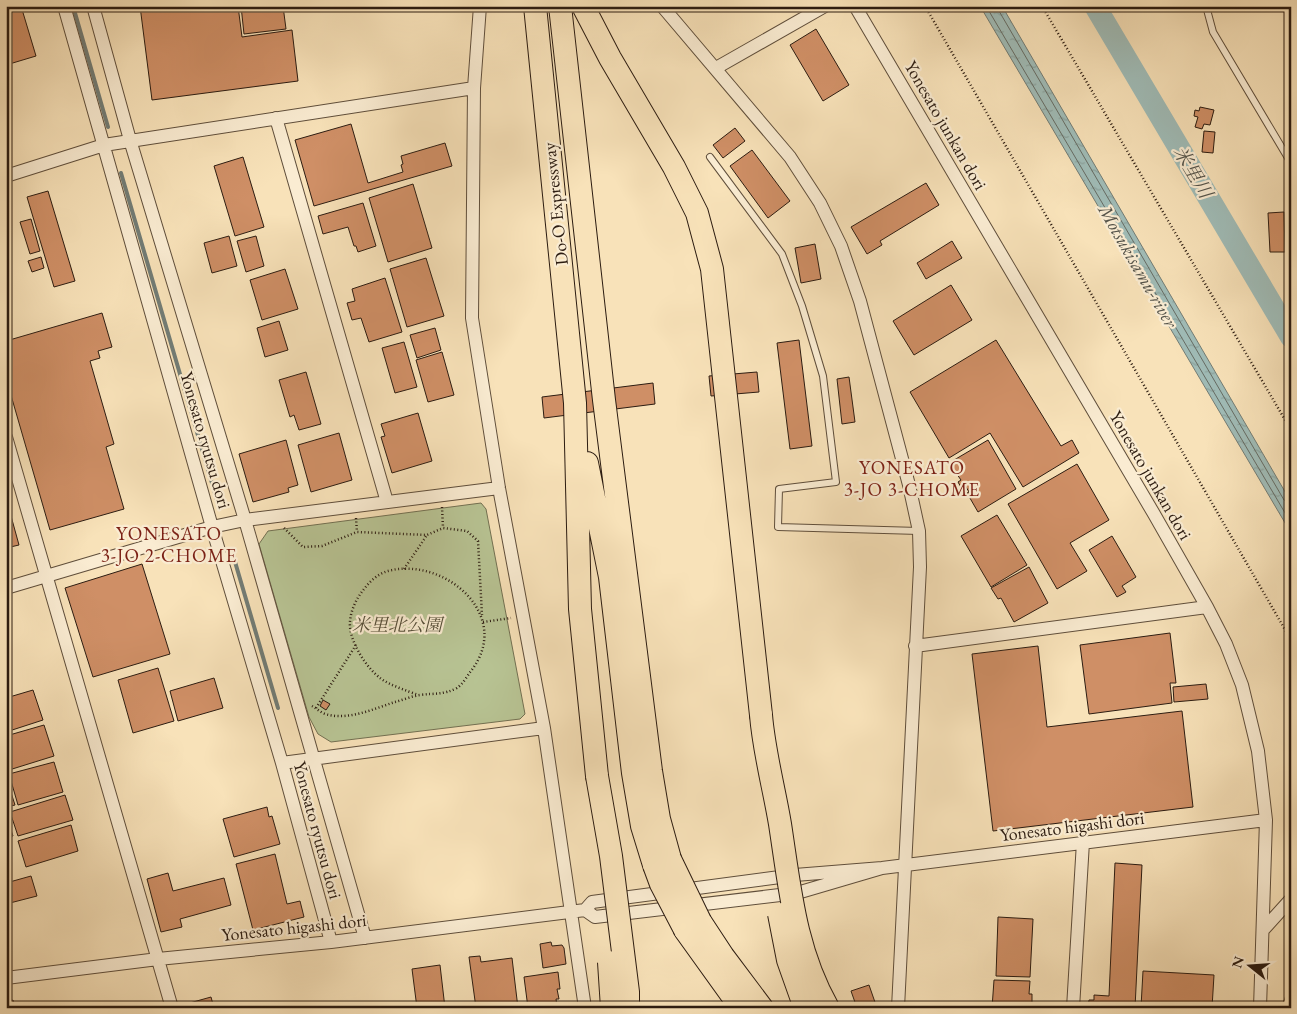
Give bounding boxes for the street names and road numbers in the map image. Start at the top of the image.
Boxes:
street label: Yonesato junkan dori [900,56,993,194]
street label: Do-O Expressway [537,141,573,267]
street label: Yonesato ryutsu dori [175,369,237,512]
street label: Yonesato junkan dori [1105,406,1198,544]
street label: Yonesato ryutsu dori [289,759,348,902]
street label: Yonesato higashi dori [998,806,1146,846]
street label: Yonesato higashi dori [220,908,368,946]

